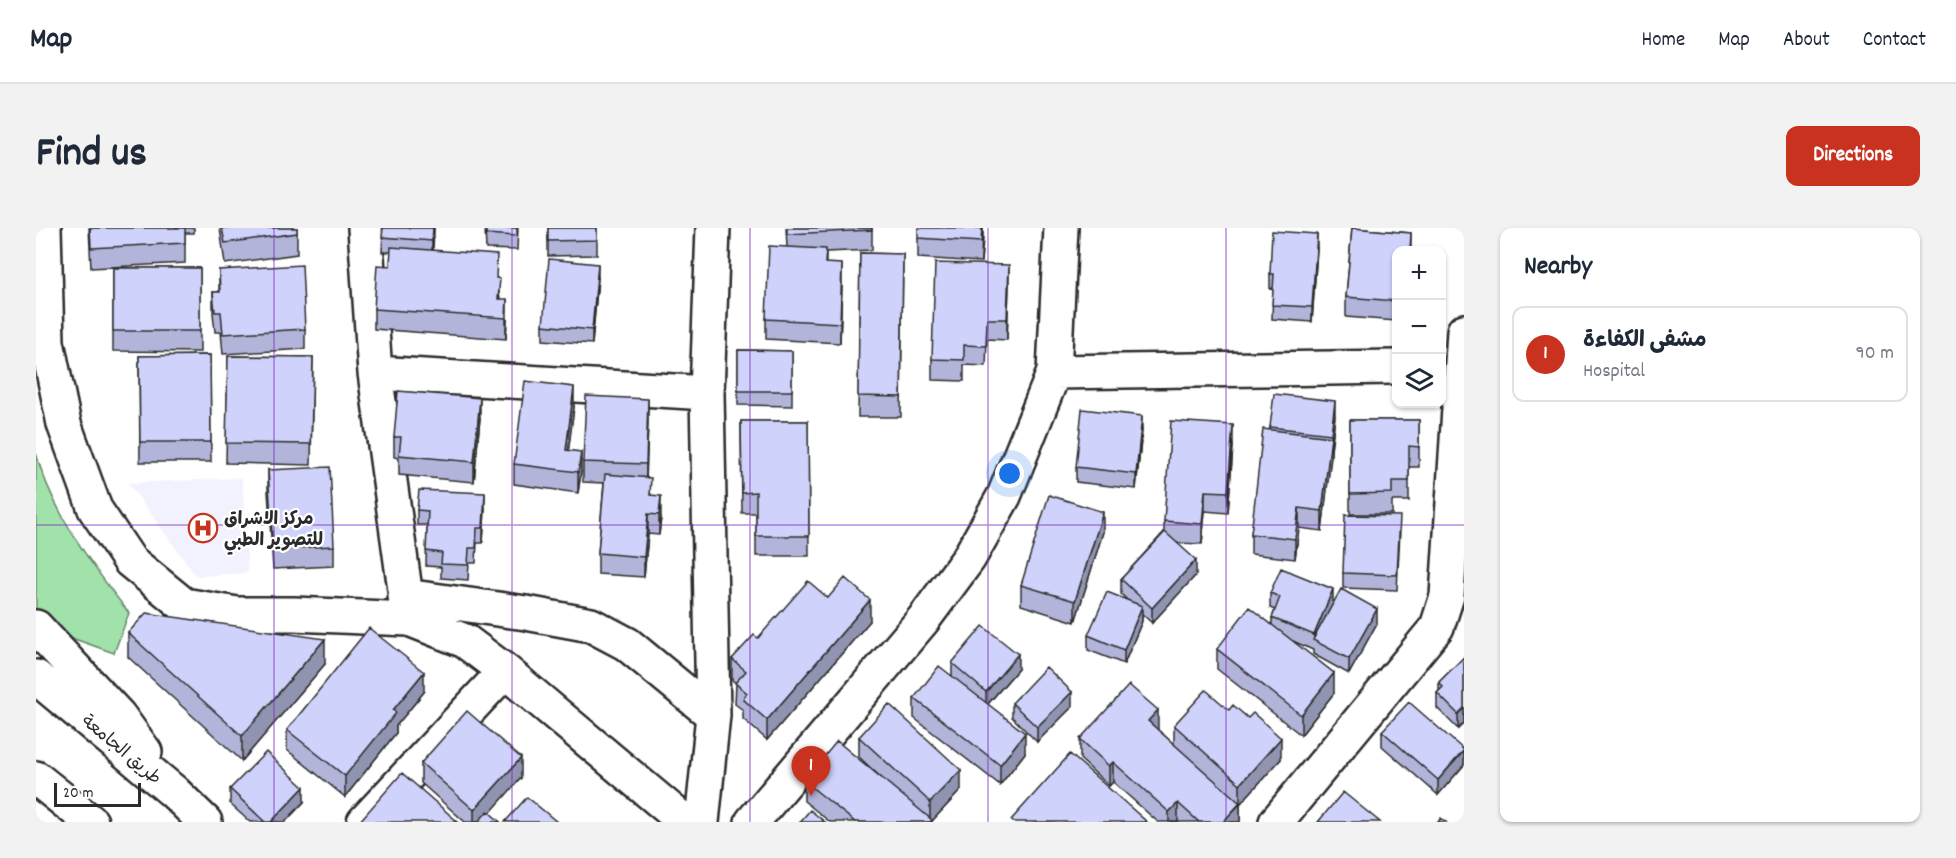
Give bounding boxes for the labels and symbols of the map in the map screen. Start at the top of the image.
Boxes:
your location [995,459,1024,488]
place label: مركز الاشراق للتصوير الطبي [224,508,323,555]
hospital icon: مركز الاشراق للتصوير الطبي [187,512,219,544]
street label: طريق الجامعة [75,710,166,792]
pin: 1 [792,746,830,796]
scale bar [54,780,141,808]

